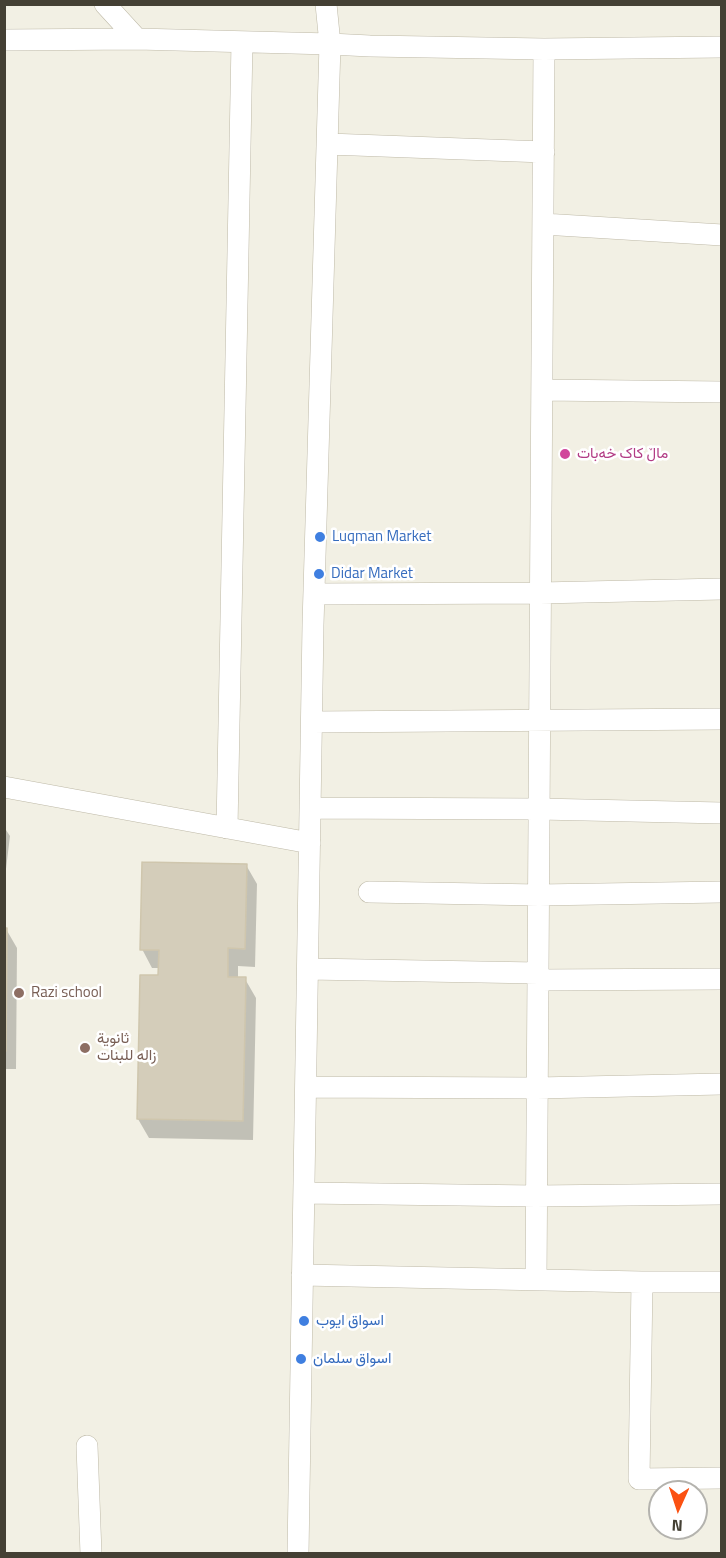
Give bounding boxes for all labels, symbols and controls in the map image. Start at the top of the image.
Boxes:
place label: ماڵ کاک خەبات [577,445,668,463]
marker: ماڵ کاک خەبات [558,447,572,461]
place label: Luqman Market [332,528,431,546]
marker: Luqman Market [313,530,327,544]
place label: Didar Market [331,565,413,583]
marker: Didar Market [312,567,326,581]
place label: Razi school [31,984,102,1002]
marker: Razi school [12,986,26,1000]
place label: ثانوية زاله للبنات [97,1030,156,1065]
marker: ثانوية زاله للبنات [78,1041,92,1055]
place label: اسواق ايوب [316,1312,384,1330]
marker: اسواق ايوب [297,1314,311,1328]
place label: اسواق سلمان [313,1350,391,1368]
marker: اسواق سلمان [294,1352,308,1366]
north arrow [648,1480,708,1540]
text: N [671,1514,683,1538]

